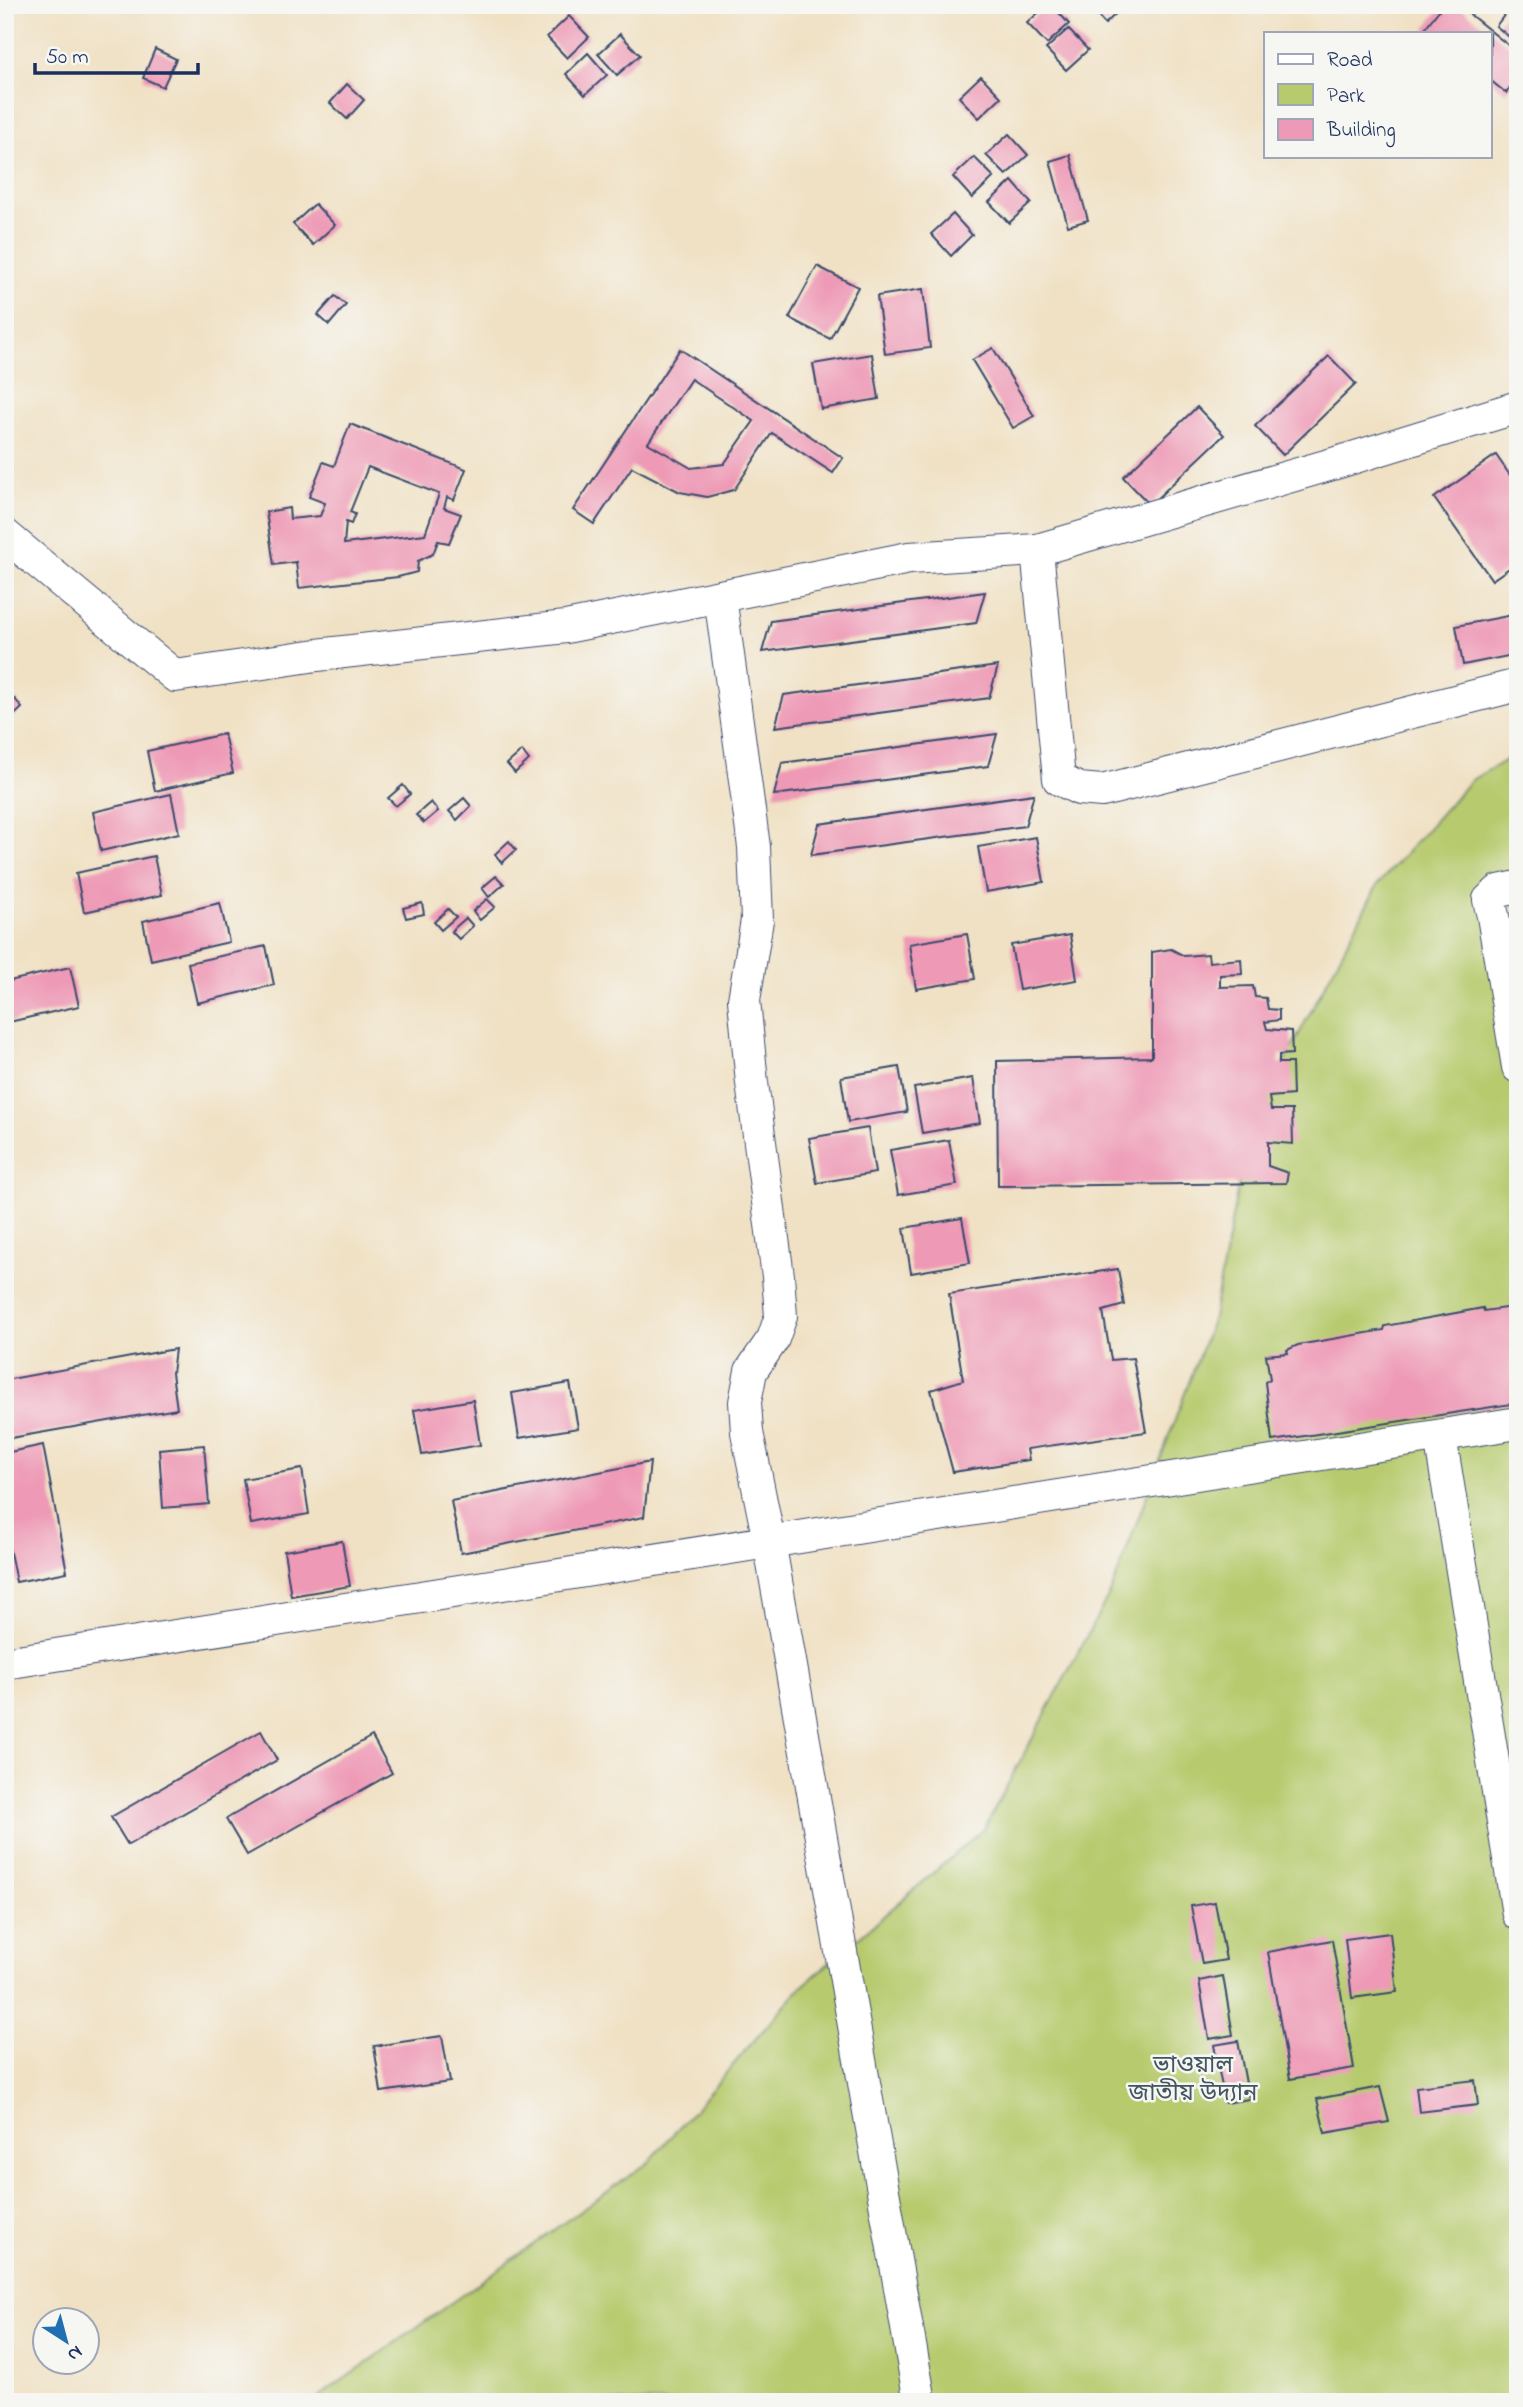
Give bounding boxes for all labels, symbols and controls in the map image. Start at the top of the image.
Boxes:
scale bar [35,32,198,76]
legend [1264,32,1492,158]
text: 50 m [46,43,89,73]
text: Road [1327,46,1373,76]
text: Park [1327,82,1366,112]
text: Building [1326,116,1396,148]
park label: ভাওয়াল জাতীয় উদ্যান [1127,2049,1258,2112]
north arrow [32,2306,102,2376]
text: N [61,2338,88,2368]

